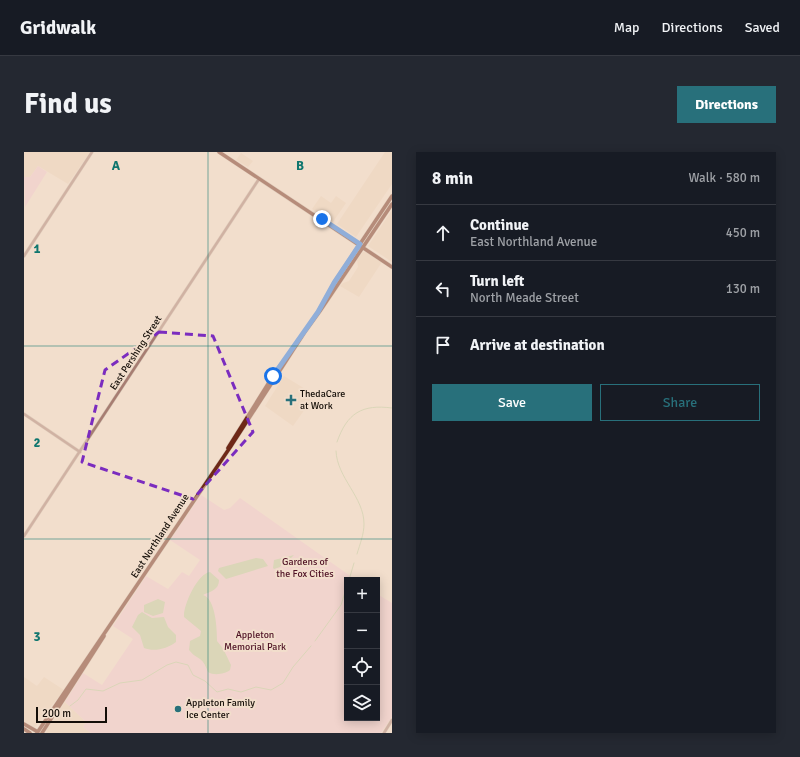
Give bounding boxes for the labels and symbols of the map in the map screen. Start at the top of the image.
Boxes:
text: A [112,158,121,174]
text: B [296,158,304,174]
route end [313,210,331,228]
text: 1 [33,241,41,257]
street label: East Pershing Street [107,313,165,392]
route start [264,367,282,385]
place label: ThedaCare at Work [300,388,345,412]
marker: ThedaCare at Work [285,394,297,406]
text: 2 [33,435,41,451]
street label: East Northland Avenue [128,492,192,580]
park label: Gardens of the Fox Cities [276,556,334,580]
text: 3 [33,629,41,645]
park label: Appleton Memorial Park [224,629,286,653]
place label: Appleton Family Ice Center [186,697,255,721]
marker: Appleton Family Ice Center [173,704,183,714]
scale bar [36,705,107,724]

